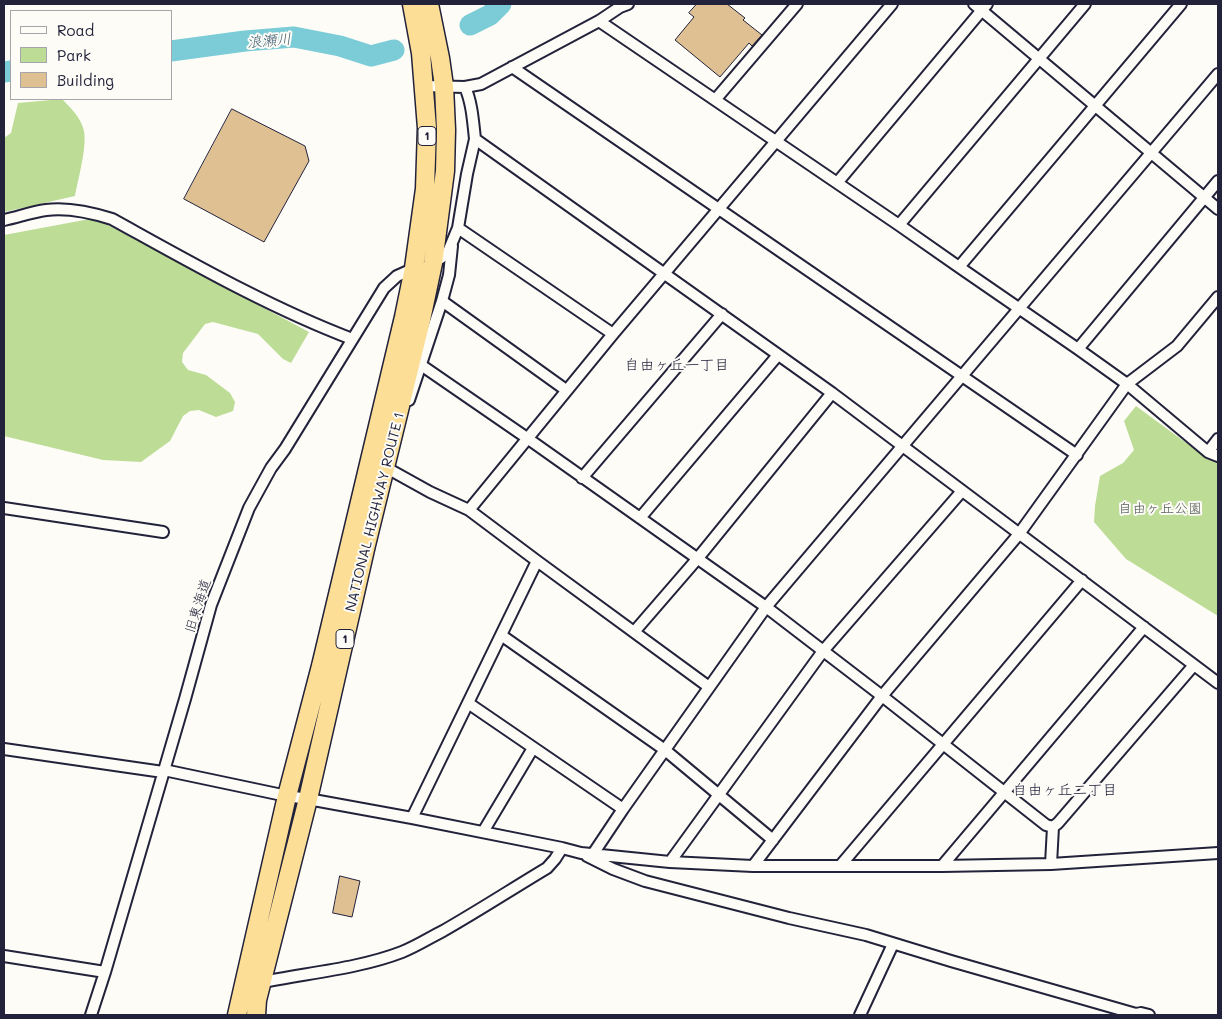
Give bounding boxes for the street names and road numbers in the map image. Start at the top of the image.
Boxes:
road number: 1 [418,126,436,146]
street label: NATIONAL HIGHWAY ROUTE 1 [342,411,408,613]
street label: 旧東海道 [181,577,215,635]
road number: 1 [336,630,354,648]

